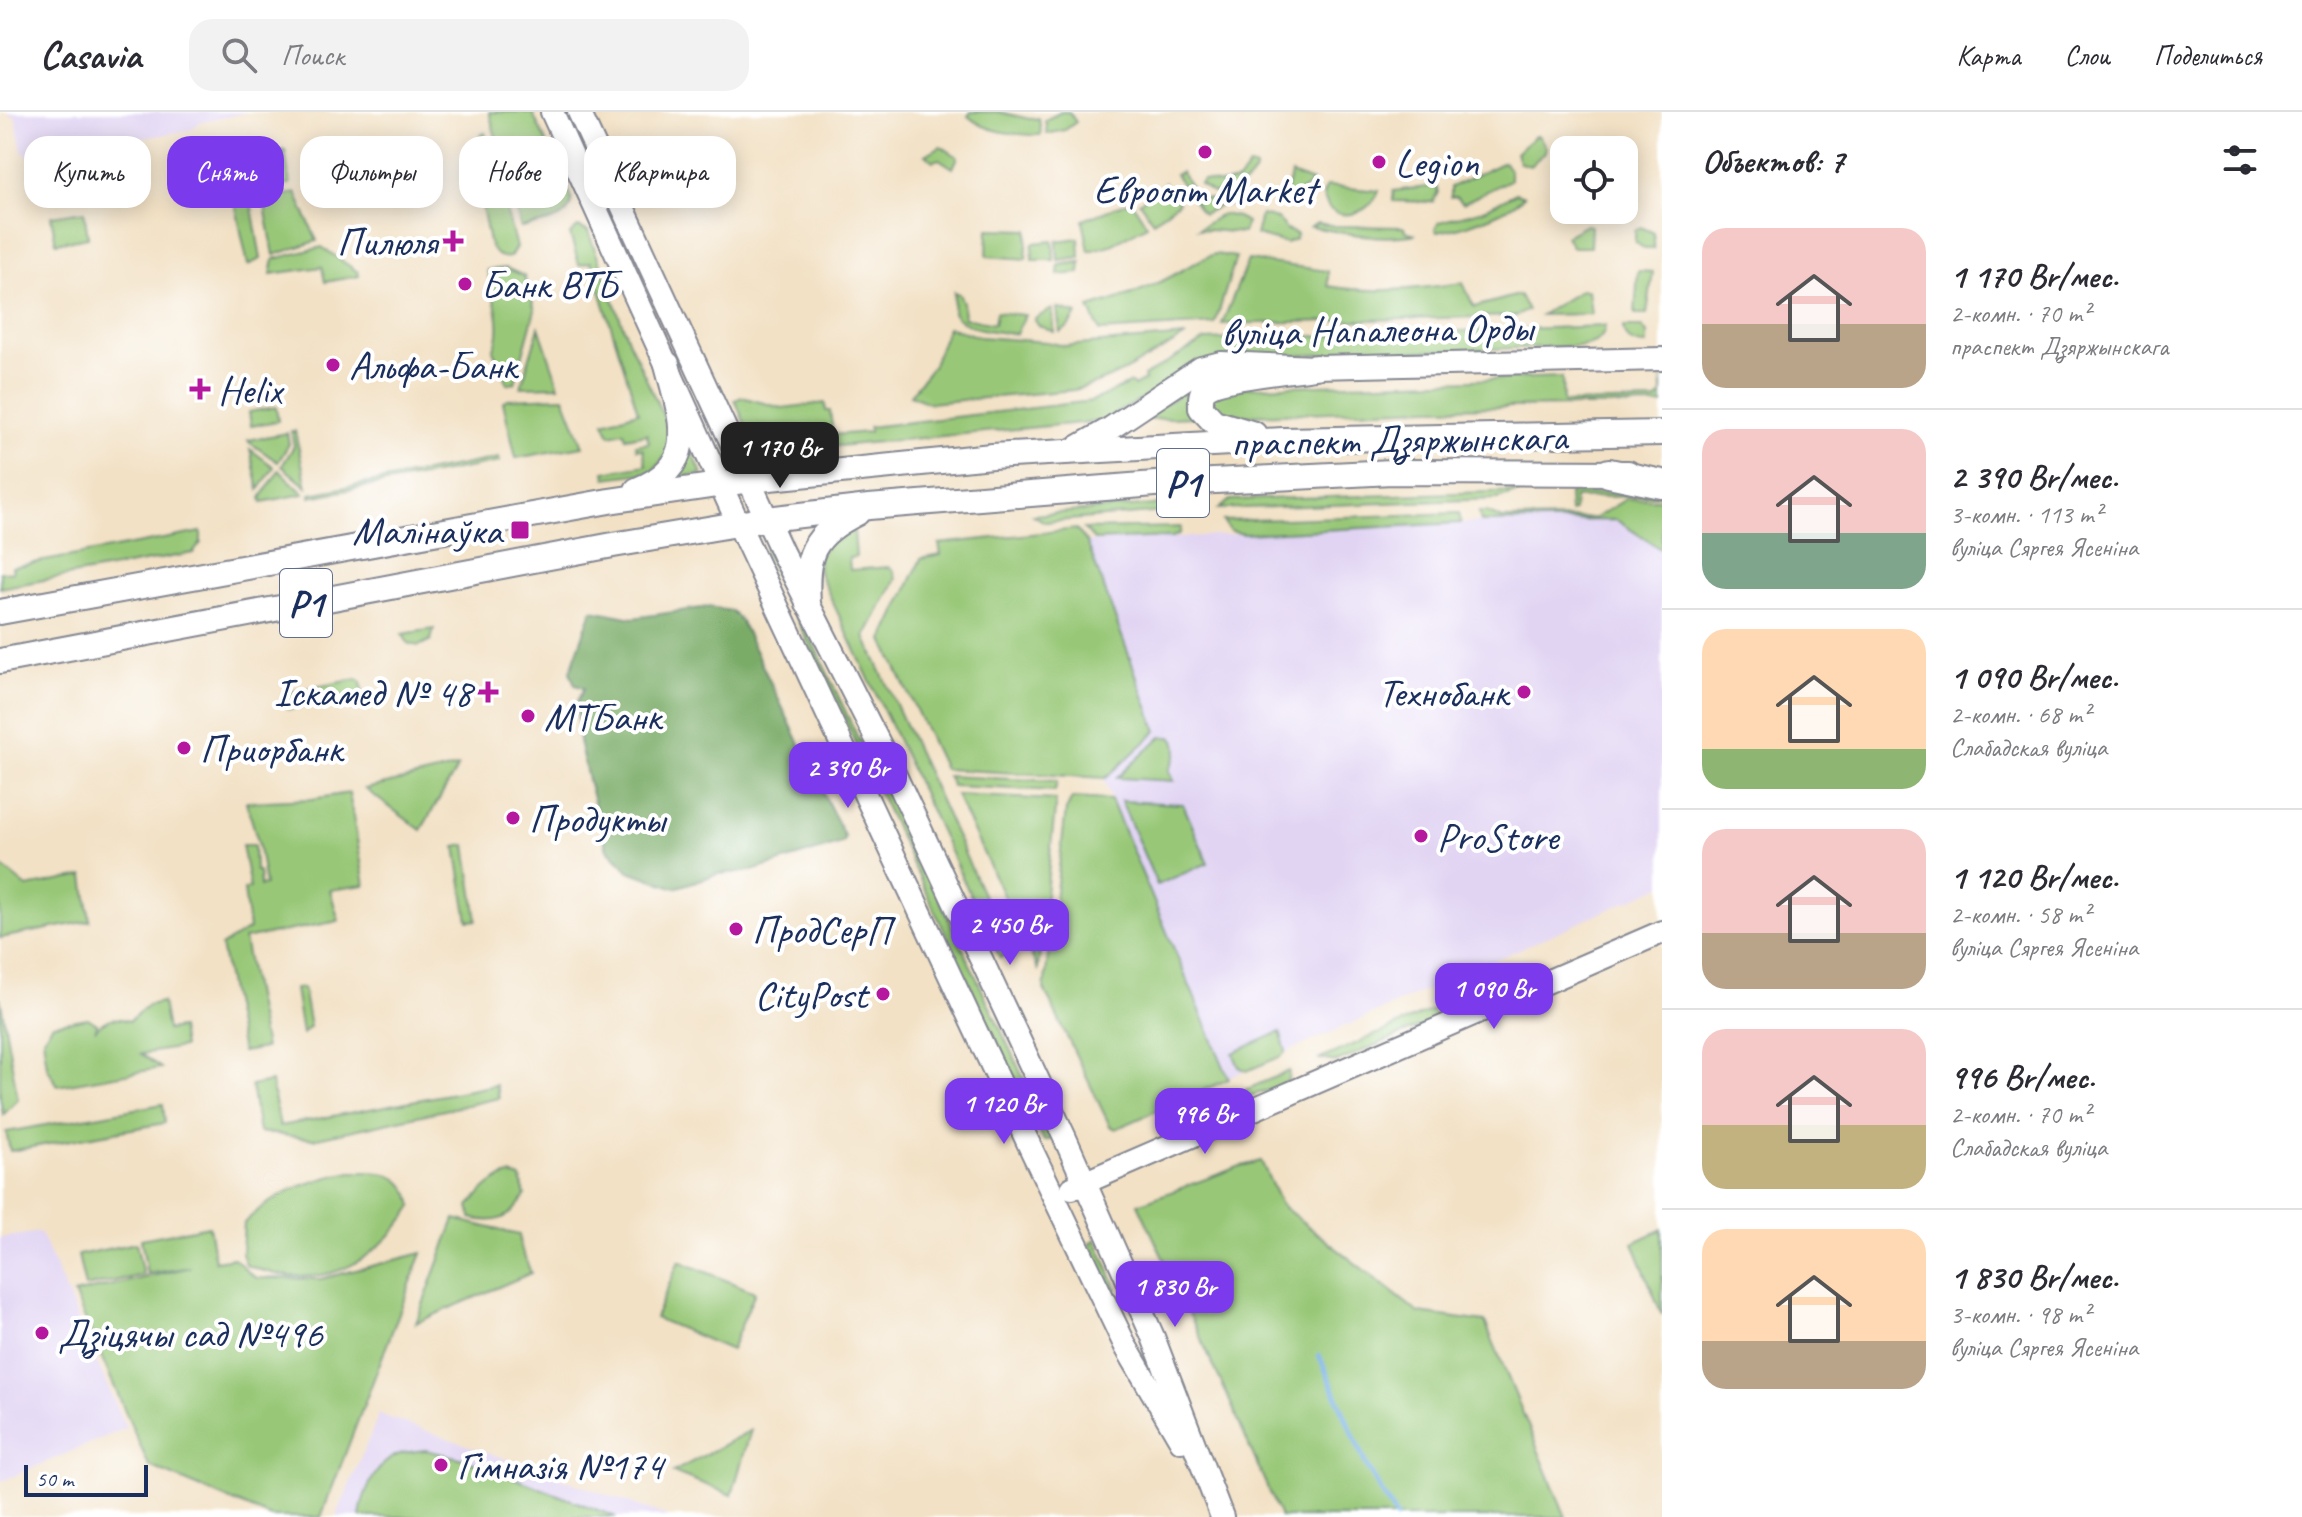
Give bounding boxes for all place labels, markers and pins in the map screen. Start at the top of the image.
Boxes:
place label: Legion [1395,138,1480,188]
marker: Евроопт Market [1196,143,1214,161]
marker: Legion [1370,153,1388,171]
place label: Евроопт Market [1094,165,1322,215]
place label: Пилюля [337,217,440,267]
marker: Пилюля [444,232,462,250]
place label: Банк ВТБ [481,260,623,310]
marker: Банк ВТБ [456,275,474,293]
place label: Альфа-Банк [349,341,520,391]
marker: Альфа-Банк [324,356,342,374]
place label: Helix [218,365,285,415]
marker: Helix [189,378,211,400]
pin: 1 170 Br [697,422,863,490]
place label: Малінаўка [352,506,505,556]
marker: Малінаўка [509,519,531,541]
place label: Іскамед № 48 [274,668,476,718]
place label: Технобанк [1378,668,1511,718]
marker: Іскамед № 48 [479,683,497,701]
marker: Технобанк [1515,683,1533,701]
place label: МТБанк [544,692,664,742]
marker: МТБанк [519,707,537,725]
place label: Приорбанк [200,724,345,774]
marker: Приорбанк [175,739,193,757]
pin: 2 390 Br [765,742,931,810]
place label: Продукты [529,794,668,844]
marker: Продукты [504,809,522,827]
place label: ProStore [1437,812,1561,862]
marker: ProStore [1412,827,1430,845]
pin: 2 450 Br [927,899,1093,967]
place label: ПродСерП [752,905,897,955]
marker: ПродСерП [727,920,745,938]
pin: 1 090 Br [1411,963,1577,1031]
place label: CityPost [755,970,871,1020]
marker: CityPost [874,985,892,1003]
pin: 1 120 Br [921,1078,1087,1146]
pin: 996 Br [1140,1088,1270,1156]
pin: 1 830 Br [1092,1261,1258,1329]
place label: Дзіцячы сад №496 [58,1309,324,1359]
marker: Дзіцячы сад №496 [33,1324,51,1342]
place label: Гімназія №174 [457,1441,667,1491]
marker: Гімназія №174 [432,1456,450,1474]

